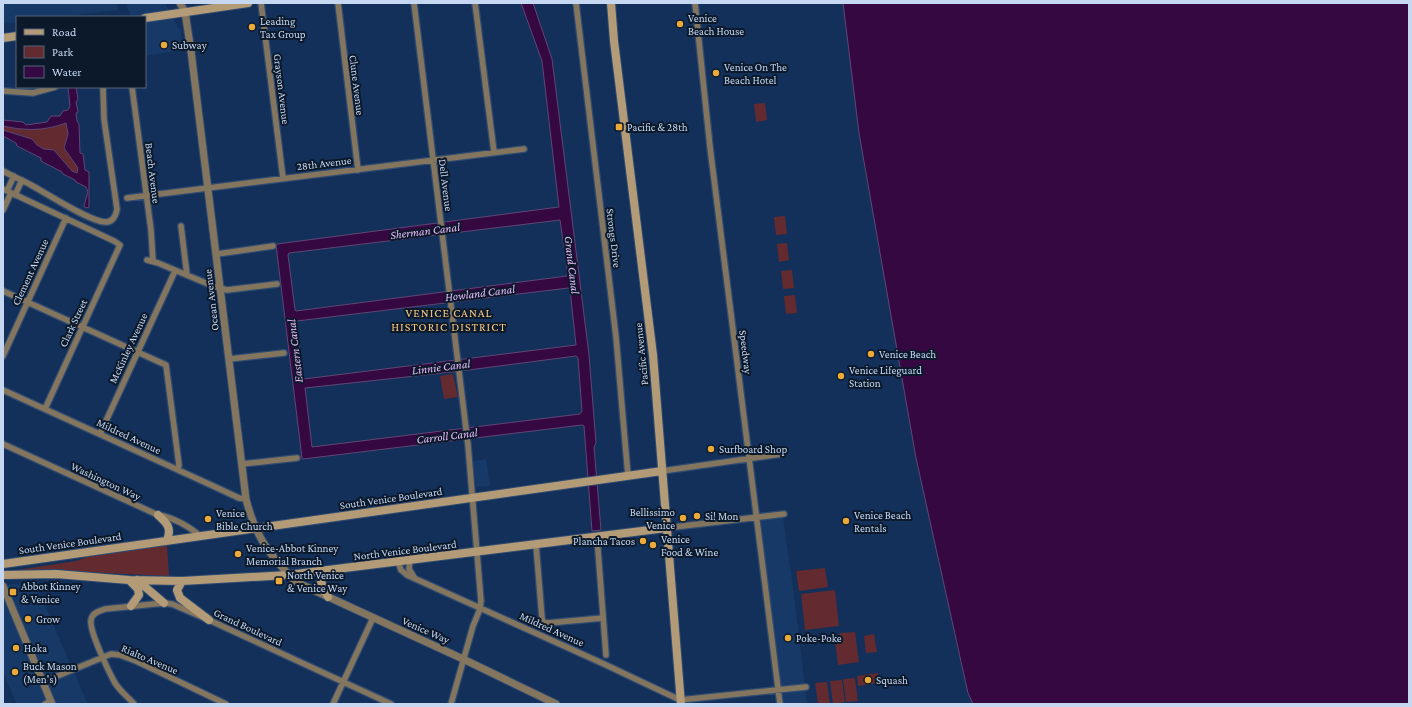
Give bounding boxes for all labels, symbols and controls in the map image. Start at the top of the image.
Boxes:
place label: Venice Beach House [688,12,744,37]
place label: Leading Tax Group [260,15,306,41]
legend [16,16,146,88]
marker: Venice Beach House [675,19,685,29]
marker: Leading Tax Group [247,22,257,32]
text: Road [52,25,77,39]
place label: Subway [172,39,208,52]
marker: Subway [159,40,169,50]
text: Park [52,45,74,59]
street label: Grayson Avenue [271,53,292,125]
street label: Clune Avenue [347,54,367,116]
place label: Venice On The Beach Hotel [724,61,787,86]
text: Water [52,65,82,79]
marker: Venice On The Beach Hotel [711,68,721,78]
place label: Pacific & 28th [627,121,688,133]
marker: Pacific & 28th [614,122,624,132]
street label: Beach Avenue [143,142,163,204]
street label: 28th Avenue [296,154,352,172]
street label: Dell Avenue [437,158,455,212]
street label: Strongs Drive [603,208,624,268]
water label: Sherman Canal [389,220,462,242]
water label: Grand Canal [561,235,583,296]
street label: Clement Avenue [9,237,51,307]
street label: Ocean Avenue [201,268,221,332]
water label: Howland Canal [444,282,517,304]
street label: Clark Street [57,297,89,349]
district label: VENICE CANAL HISTORIC DISTRICT [391,306,507,334]
street label: McKinley Avenue [106,311,150,385]
water label: Eastern Canal [284,317,306,383]
street label: Pacific Avenue [632,322,650,386]
street label: Speedway [736,329,755,376]
place label: Venice Beach [879,348,936,360]
marker: Venice Beach [866,349,876,359]
water label: Linnie Canal [411,356,472,378]
place label: Venice Lifeguard Station [849,364,922,389]
marker: Venice Lifeguard Station [836,371,846,381]
street label: Mildred Avenue [95,416,163,456]
water label: Carroll Canal [416,425,479,447]
place label: Surfboard Shop [719,443,787,456]
marker: Surfboard Shop [706,444,716,454]
street label: Washington Way [69,460,144,504]
street label: South Venice Boulevard [339,485,443,511]
place label: Bellissimo Venice [630,506,676,531]
place label: Venice Bible Church [216,507,273,532]
place label: Venice Beach Rentals [854,509,911,534]
place label: Si! Mon [705,510,739,522]
marker: Si! Mon [692,511,702,521]
marker: Bellissimo Venice [678,513,688,523]
marker: Venice Bible Church [203,514,213,524]
marker: Venice Beach Rentals [841,516,851,526]
street label: South Venice Boulevard [18,530,122,556]
place label: Venice Food & Wine [661,533,718,558]
place label: Plancha Tacos [573,535,635,547]
marker: Plancha Tacos [638,536,648,546]
street label: North Venice Boulevard [353,538,457,562]
marker: Venice Food & Wine [648,540,658,550]
place label: Venice-Abbot Kinney Memorial Branch [246,542,339,567]
marker: Venice-Abbot Kinney Memorial Branch [233,549,243,559]
place label: North Venice & Venice Way [287,569,348,595]
marker: North Venice & Venice Way [274,576,284,586]
place label: Abbot Kinney & Venice [21,580,81,605]
marker: Abbot Kinney & Venice [8,587,18,597]
street label: Grand Boulevard [212,606,284,648]
street label: Mildred Avenue [518,609,586,649]
place label: Grow [36,613,61,625]
marker: Grow [23,614,33,624]
street label: Venice Way [400,614,452,647]
place label: Poke-Poke [796,632,842,644]
marker: Poke-Poke [783,633,793,643]
place label: Hoka [24,642,47,654]
street label: Rialto Avenue [120,642,180,676]
marker: Hoka [11,643,21,653]
place label: Buck Mason (Men's) [23,660,77,686]
marker: Buck Mason (Men's) [10,667,20,677]
place label: Squash [876,674,908,687]
marker: Squash [863,675,873,685]

